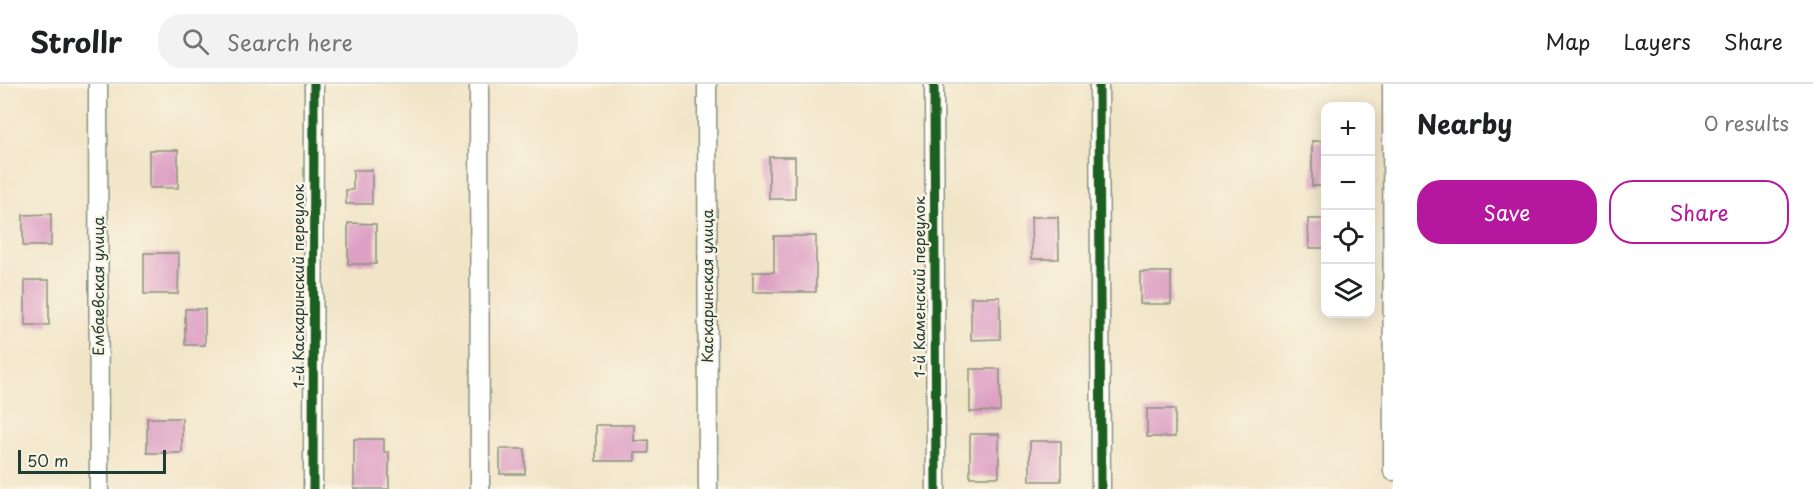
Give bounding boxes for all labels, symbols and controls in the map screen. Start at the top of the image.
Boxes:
search box [158,14,578,68]
text: Strollr [30,20,122,63]
icon: search [179,25,212,58]
text: Search here [227,25,353,58]
text: Map [1546,25,1590,57]
text: Layers [1623,25,1691,57]
text: Share [1724,25,1783,57]
map controls [1321,102,1375,318]
button: + [1321,102,1375,156]
text: Nearby [1417,104,1512,143]
text: 0 results [1704,108,1789,138]
button: − [1321,156,1375,210]
button: Save [1417,180,1597,244]
button: Share [1609,180,1789,244]
street label: 1-й Каскаринский переулок [286,184,309,388]
street label: 1-й Каменский переулок [907,196,930,378]
street label: Каскаринская улица [695,208,718,363]
button: locate [1321,210,1375,264]
street label: Ембаевская улица [86,216,109,356]
button: layers [1321,264,1375,318]
scale bar [18,447,166,474]
text: 50 m [27,448,68,472]

